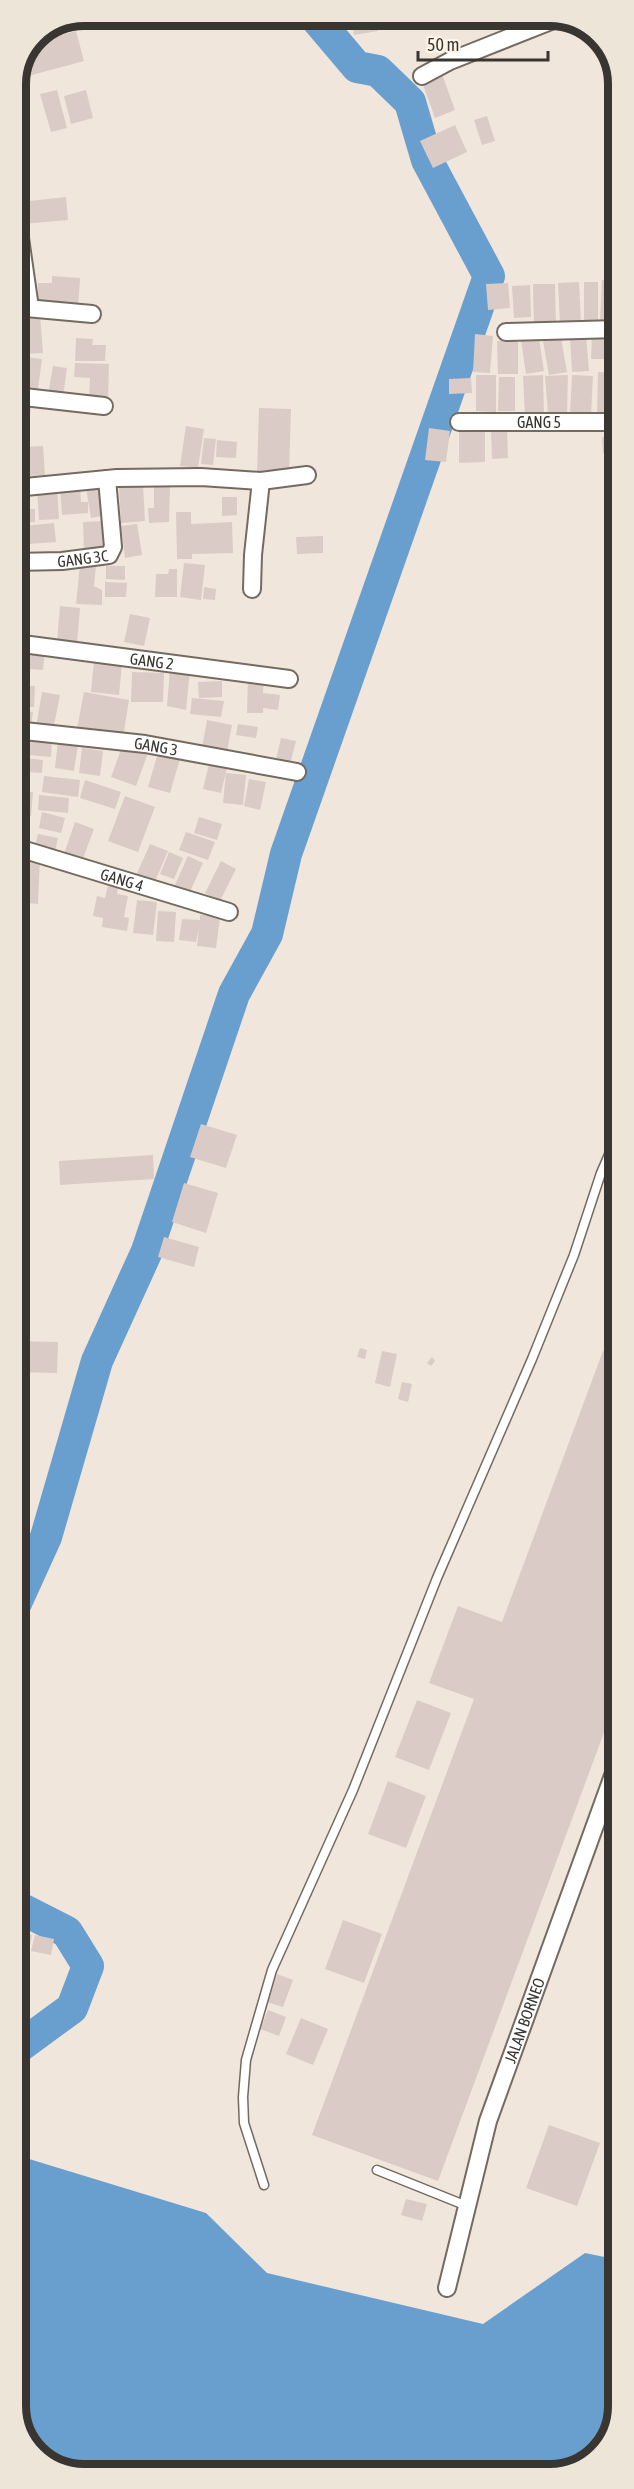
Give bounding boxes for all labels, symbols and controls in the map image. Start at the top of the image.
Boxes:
scale bar [418,24,548,62]
text: 50 m [427,34,459,55]
street label: GANG 5 [517,413,561,431]
street label: GANG 3C [57,546,109,570]
street label: GANG 2 [129,649,175,673]
street label: GANG 3 [133,734,179,759]
street label: GANG 4 [98,865,146,895]
street label: JALAN BORNEO [501,1975,548,2065]

